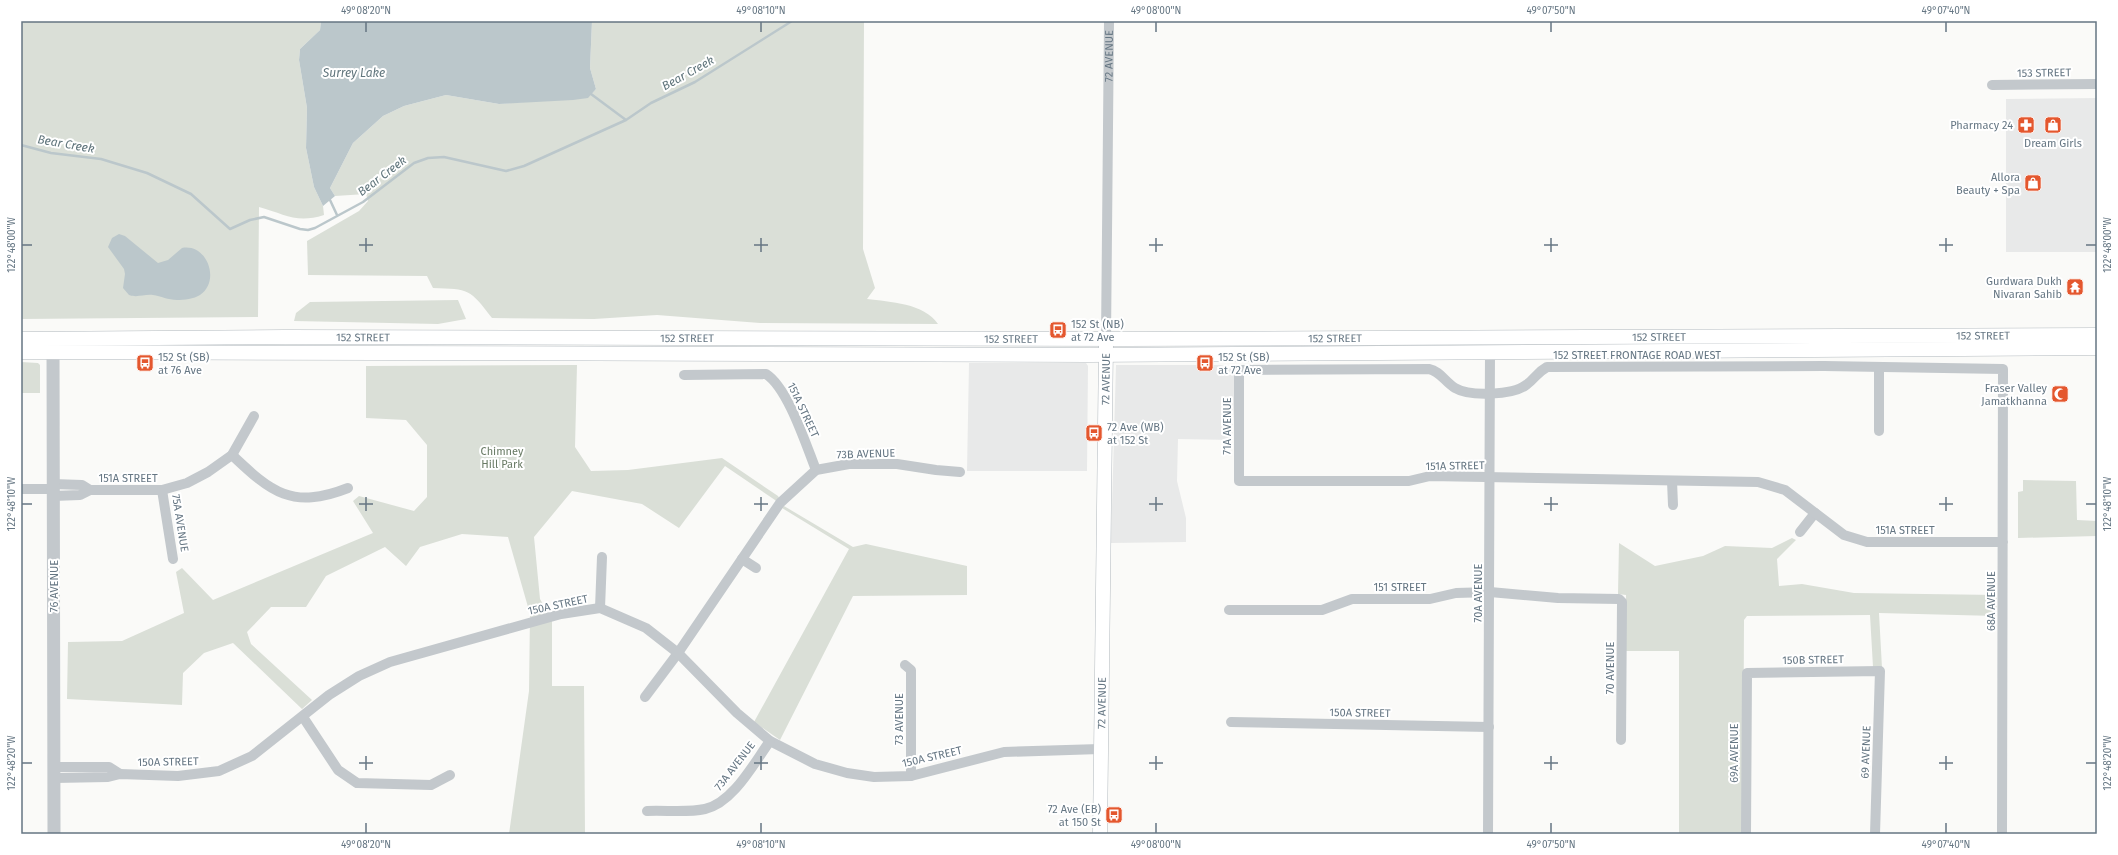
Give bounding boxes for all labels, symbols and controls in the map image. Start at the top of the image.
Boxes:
text: 49°08'20"N [341,5,391,17]
text: 49°08'10"N [736,5,786,17]
text: 49°08'00"N [1131,5,1181,17]
text: 49°07'50"N [1526,5,1576,17]
text: 49°07'40"N [1922,5,1970,17]
street label: 72 AVENUE [1102,30,1115,82]
water label: Bear Creek [659,53,717,93]
water label: Surrey Lake [322,66,385,80]
street label: 153 STREET [2017,66,2071,80]
pharmacy icon: Pharmacy 24 [2016,115,2036,135]
shop icon: Dream Girls [2043,115,2063,135]
place label: Pharmacy 24 [1950,119,2013,132]
water label: Bear Creek [36,132,96,156]
place label: Dream Girls [2024,137,2082,150]
water label: Bear Creek [355,153,410,199]
place label: Allora Beauty + Spa [1956,171,2020,197]
shop icon: Allora Beauty + Spa [2023,173,2043,193]
text: 122°48'00"W [6,216,18,273]
text: 122°48'00"W [2102,216,2114,273]
place label: Gurdwara Dukh Nivaran Sahib [1986,275,2062,301]
temple icon: Gurdwara Dukh Nivaran Sahib [2065,277,2085,297]
place label: 152 St (NB) at 72 Ave [1071,318,1124,344]
bus stop icon: 152 St (NB) at 72 Ave [1048,320,1068,340]
street label: 152 STREET [1956,329,2010,342]
street label: 152 STREET [1632,330,1686,343]
street label: 152 STREET [336,331,390,344]
street label: 152 STREET [660,331,714,345]
street label: 152 STREET [984,332,1038,345]
street label: 152 STREET [1308,332,1362,345]
street label: 152 STREET FRONTAGE ROAD WEST [1553,349,1721,362]
place label: 152 St (SB) at 76 Ave [158,351,210,377]
place label: 152 St (SB) at 72 Ave [1218,351,1270,377]
bus stop icon: 152 St (SB) at 76 Ave [135,353,155,373]
street label: 72 AVENUE [1099,353,1112,405]
bus stop icon: 152 St (SB) at 72 Ave [1195,353,1215,373]
street label: 151A STREET [785,380,822,440]
place label: Fraser Valley Jamatkhanna [1981,382,2048,408]
mosque icon: Fraser Valley Jamatkhanna [2050,384,2070,404]
street label: 71A AVENUE [1221,397,1234,455]
place label: 72 Ave (WB) at 152 St [1107,421,1164,447]
bus stop icon: 72 Ave (WB) at 152 St [1084,423,1104,443]
park label: Chimney Hill Park [481,445,524,471]
street label: 73B AVENUE [836,446,896,462]
street label: 151A STREET [1425,459,1485,473]
street label: 151A STREET [98,472,158,485]
text: 122°48'10"W [6,476,18,531]
text: 122°48'10"W [2102,476,2114,531]
street label: 75A AVENUE [169,493,191,553]
street label: 151A STREET [1875,524,1935,537]
street label: 76 AVENUE [48,560,61,612]
street label: 70A AVENUE [1472,563,1485,622]
street label: 68A AVENUE [1985,571,1998,631]
street label: 151 STREET [1374,581,1427,594]
street label: 150A STREET [527,592,590,618]
street label: 70 AVENUE [1604,642,1617,694]
street label: 150B STREET [1782,653,1844,667]
street label: 72 AVENUE [1095,677,1108,729]
street label: 73 AVENUE [893,693,906,745]
street label: 150A STREET [1329,706,1391,720]
street label: 69A AVENUE [1728,723,1741,783]
street label: 69 AVENUE [1859,725,1873,779]
text: 122°48'20"W [6,735,18,791]
text: 122°48'20"W [2102,735,2114,791]
street label: 73A AVENUE [712,739,758,793]
street label: 150A STREET [901,744,964,770]
street label: 150A STREET [137,755,199,769]
place label: 72 Ave (EB) at 150 St [1048,803,1101,829]
bus stop icon: 72 Ave (EB) at 150 St [1104,805,1124,825]
text: 49°08'20"N [341,839,391,851]
text: 49°08'10"N [736,839,786,851]
text: 49°08'00"N [1131,839,1181,851]
text: 49°07'50"N [1526,839,1576,851]
text: 49°07'40"N [1922,839,1970,851]

